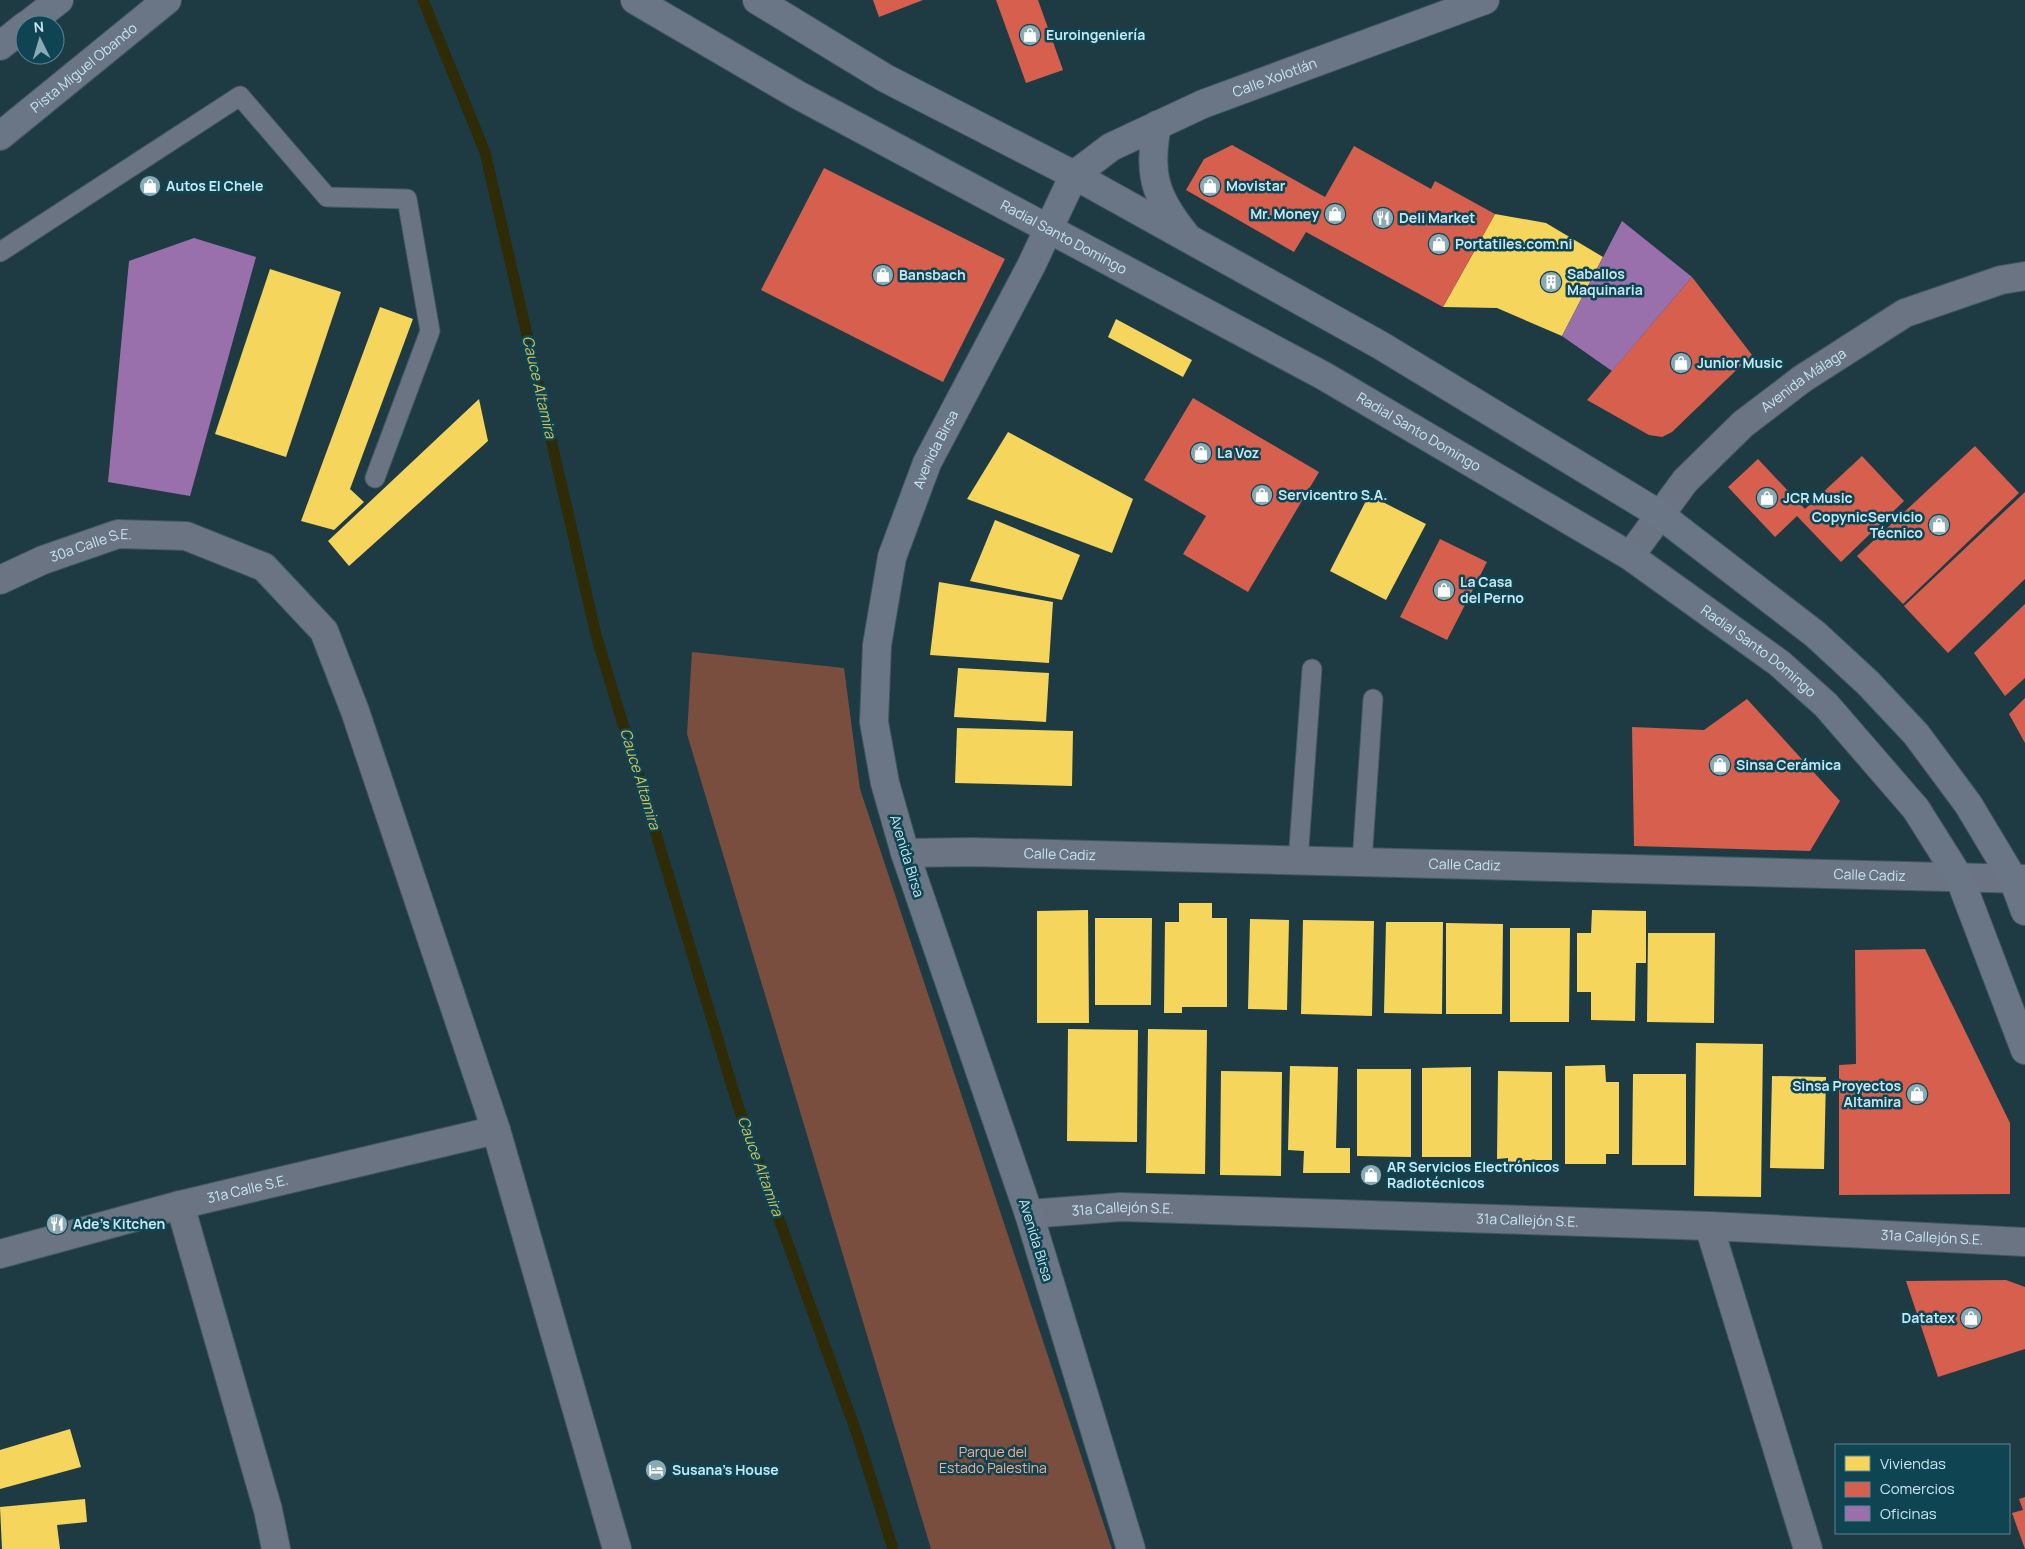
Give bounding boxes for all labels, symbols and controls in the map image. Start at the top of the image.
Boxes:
north arrow [15,15,65,65]
text: N [33,17,45,36]
street label: Pista Miguel Obando [26,18,141,117]
shop icon: Euroingeniería [1018,23,1042,47]
place label: Euroingeniería [1046,25,1145,44]
street label: Calle Xolotlán [1230,53,1319,101]
shop icon: Autos El Chele [138,174,162,198]
shop icon: Movistar [1198,174,1222,198]
place label: Autos El Chele [166,176,263,195]
place label: Movistar [1226,176,1286,195]
street label: Radial Santo Domingo [997,195,1131,278]
shop icon: Mr. Money [1323,202,1347,226]
place label: Mr. Money [1250,204,1319,223]
restaurant icon: Deli Market [1371,206,1395,230]
place label: Deli Market [1399,208,1475,227]
shop icon: Portatiles.com.ni [1427,232,1451,256]
place label: Portatiles.com.ni [1455,234,1572,253]
shop icon: Bansbach [871,263,895,287]
place label: Saballos Maquinaria [1567,264,1643,299]
place label: Bansbach [899,265,966,284]
building icon: Saballos Maquinaria [1539,270,1563,294]
water label: Cauce Altamira [517,333,562,441]
street label: Avenida Málaga [1756,343,1849,416]
shop icon: Junior Music [1669,351,1693,375]
place label: Junior Music [1697,353,1783,372]
street label: Radial Santo Domingo [1353,387,1485,475]
street label: Avenida Birsa [908,407,962,491]
shop icon: La Voz [1189,441,1213,465]
place label: La Voz [1217,443,1259,462]
shop icon: Servicentro S.A. [1250,483,1274,507]
place label: Servicentro S.A. [1278,485,1387,504]
shop icon: JCR Music [1755,486,1779,510]
place label: JCR Music [1783,488,1853,507]
place label: CopynicServicio Técnico [1812,507,1923,542]
shop icon: CopynicServicio Técnico [1927,513,1951,537]
street label: 30a Calle S.E. [47,524,132,566]
place label: La Casa del Perno [1460,572,1524,607]
shop icon: La Casa del Perno [1432,578,1456,602]
street label: Radial Santo Domingo [1697,600,1821,701]
water label: Cauce Altamira [615,726,666,833]
shop icon: Sinsa Cerámica [1708,753,1732,777]
place label: Sinsa Cerámica [1736,755,1841,774]
street label: Avenida Birsa [886,812,929,899]
street label: Calle Cadiz [1024,843,1096,864]
street label: Calle Cadiz [1429,854,1501,875]
street label: Calle Cadiz [1833,864,1906,885]
place label: Sinsa Proyectos Altamira [1792,1076,1901,1111]
shop icon: Sinsa Proyectos Altamira [1905,1082,1929,1106]
water label: Cauce Altamira [733,1113,788,1219]
place label: AR Servicios Electrónicos Radiotécnicos [1387,1157,1560,1192]
shop icon: AR Servicios Electrónicos Radiotécnicos [1359,1163,1383,1187]
street label: 31a Calle S.E. [205,1170,290,1207]
street label: Avenida Birsa [1015,1196,1058,1283]
street label: 31a Callejón S.E. [1071,1197,1174,1220]
street label: 31a Callejón S.E. [1476,1208,1579,1231]
restaurant icon: Ade's Kitchen [45,1212,69,1236]
place label: Ade's Kitchen [73,1214,165,1233]
street label: 31a Callejón S.E. [1880,1225,1984,1249]
shop icon: Datatex [1959,1306,1983,1330]
place label: Datatex [1901,1308,1955,1327]
park label: Parque del Estado Palestina [939,1442,1047,1477]
legend [1835,1444,2010,1534]
text: Viviendas [1880,1453,1946,1474]
hotel icon: Susana's House [644,1458,668,1482]
place label: Susana's House [672,1460,779,1479]
text: Comercios [1880,1478,1955,1499]
text: Oficinas [1880,1503,1937,1524]

